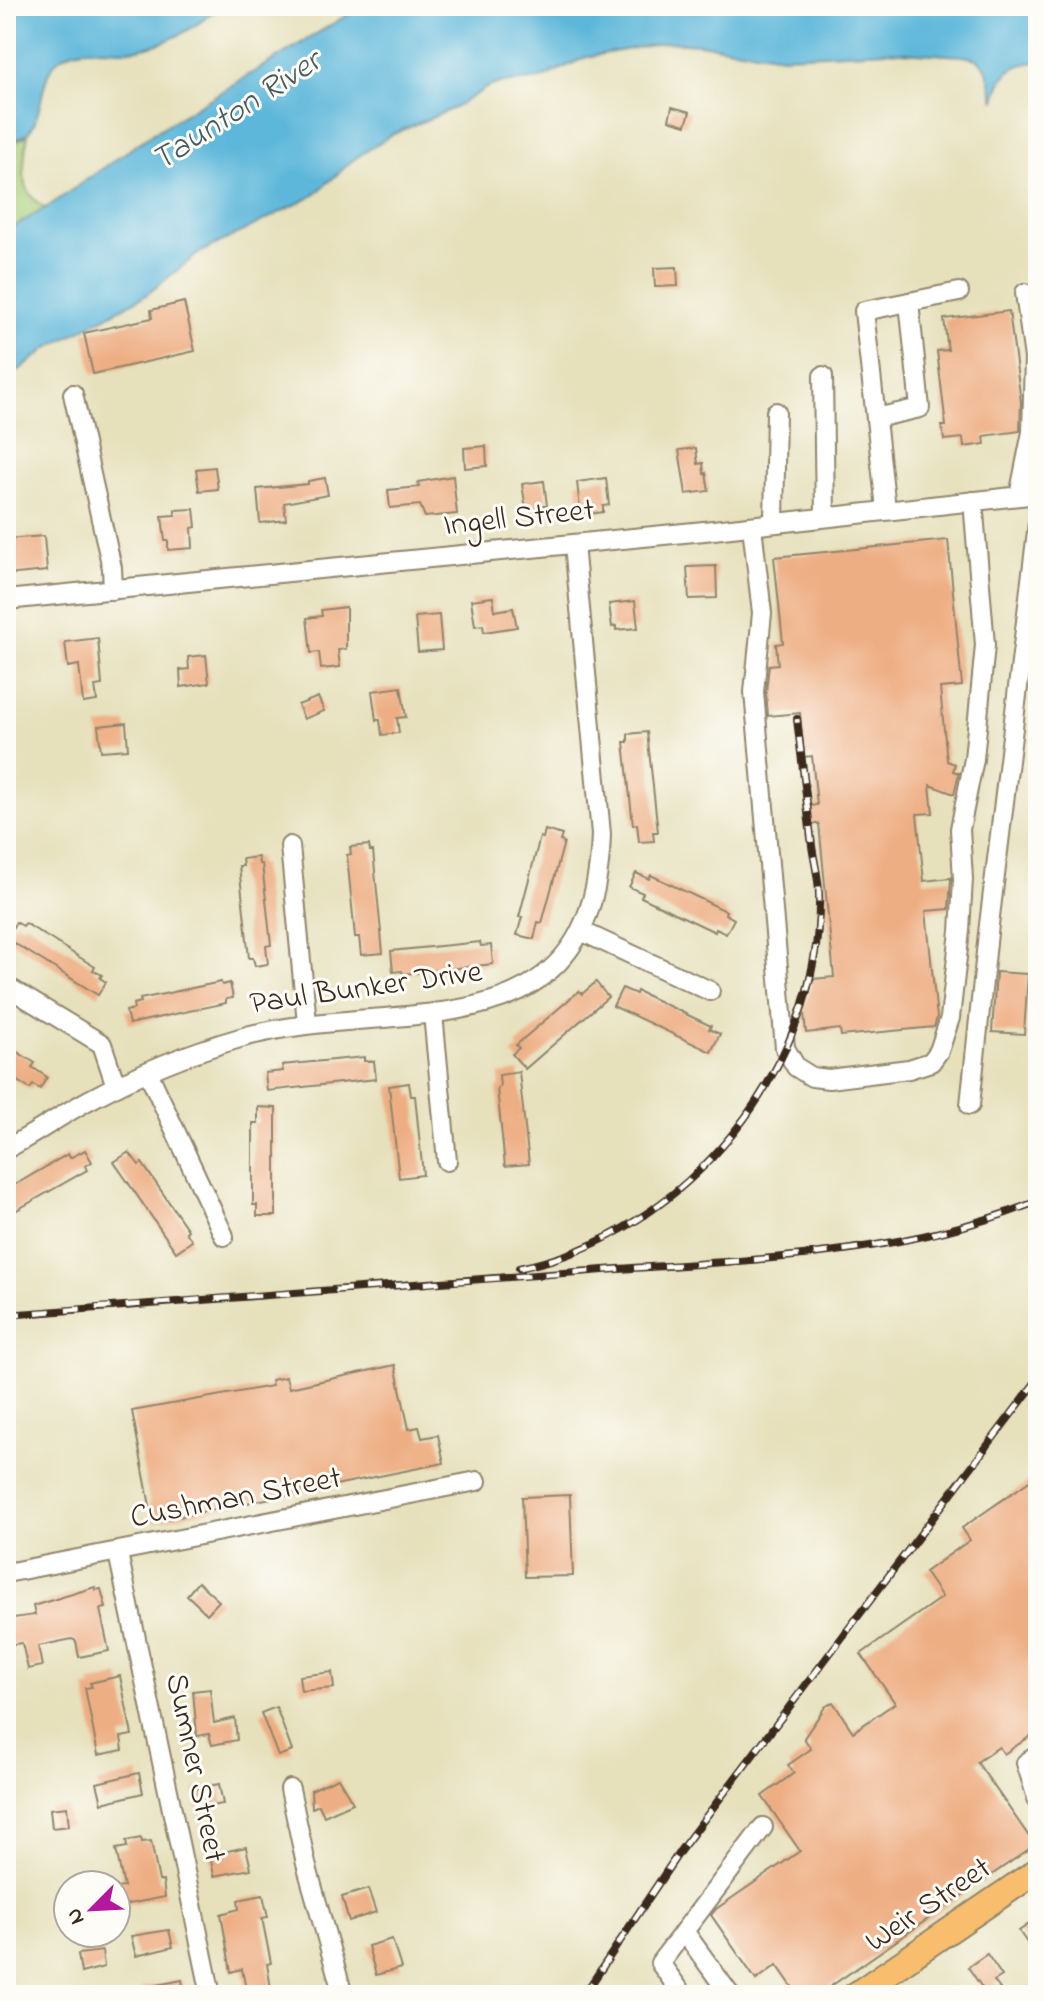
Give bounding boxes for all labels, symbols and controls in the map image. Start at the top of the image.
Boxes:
water label: Taunton River [142,36,335,186]
street label: Ingell Street [441,488,597,550]
street label: Paul Bunker Drive [247,949,486,1029]
street label: Cushman Street [127,1455,346,1542]
street label: Sumner Street [151,1669,237,1867]
street label: Weir Street [856,1846,1002,1966]
north arrow [52,1869,132,1949]
text: N [59,1903,94,1929]

